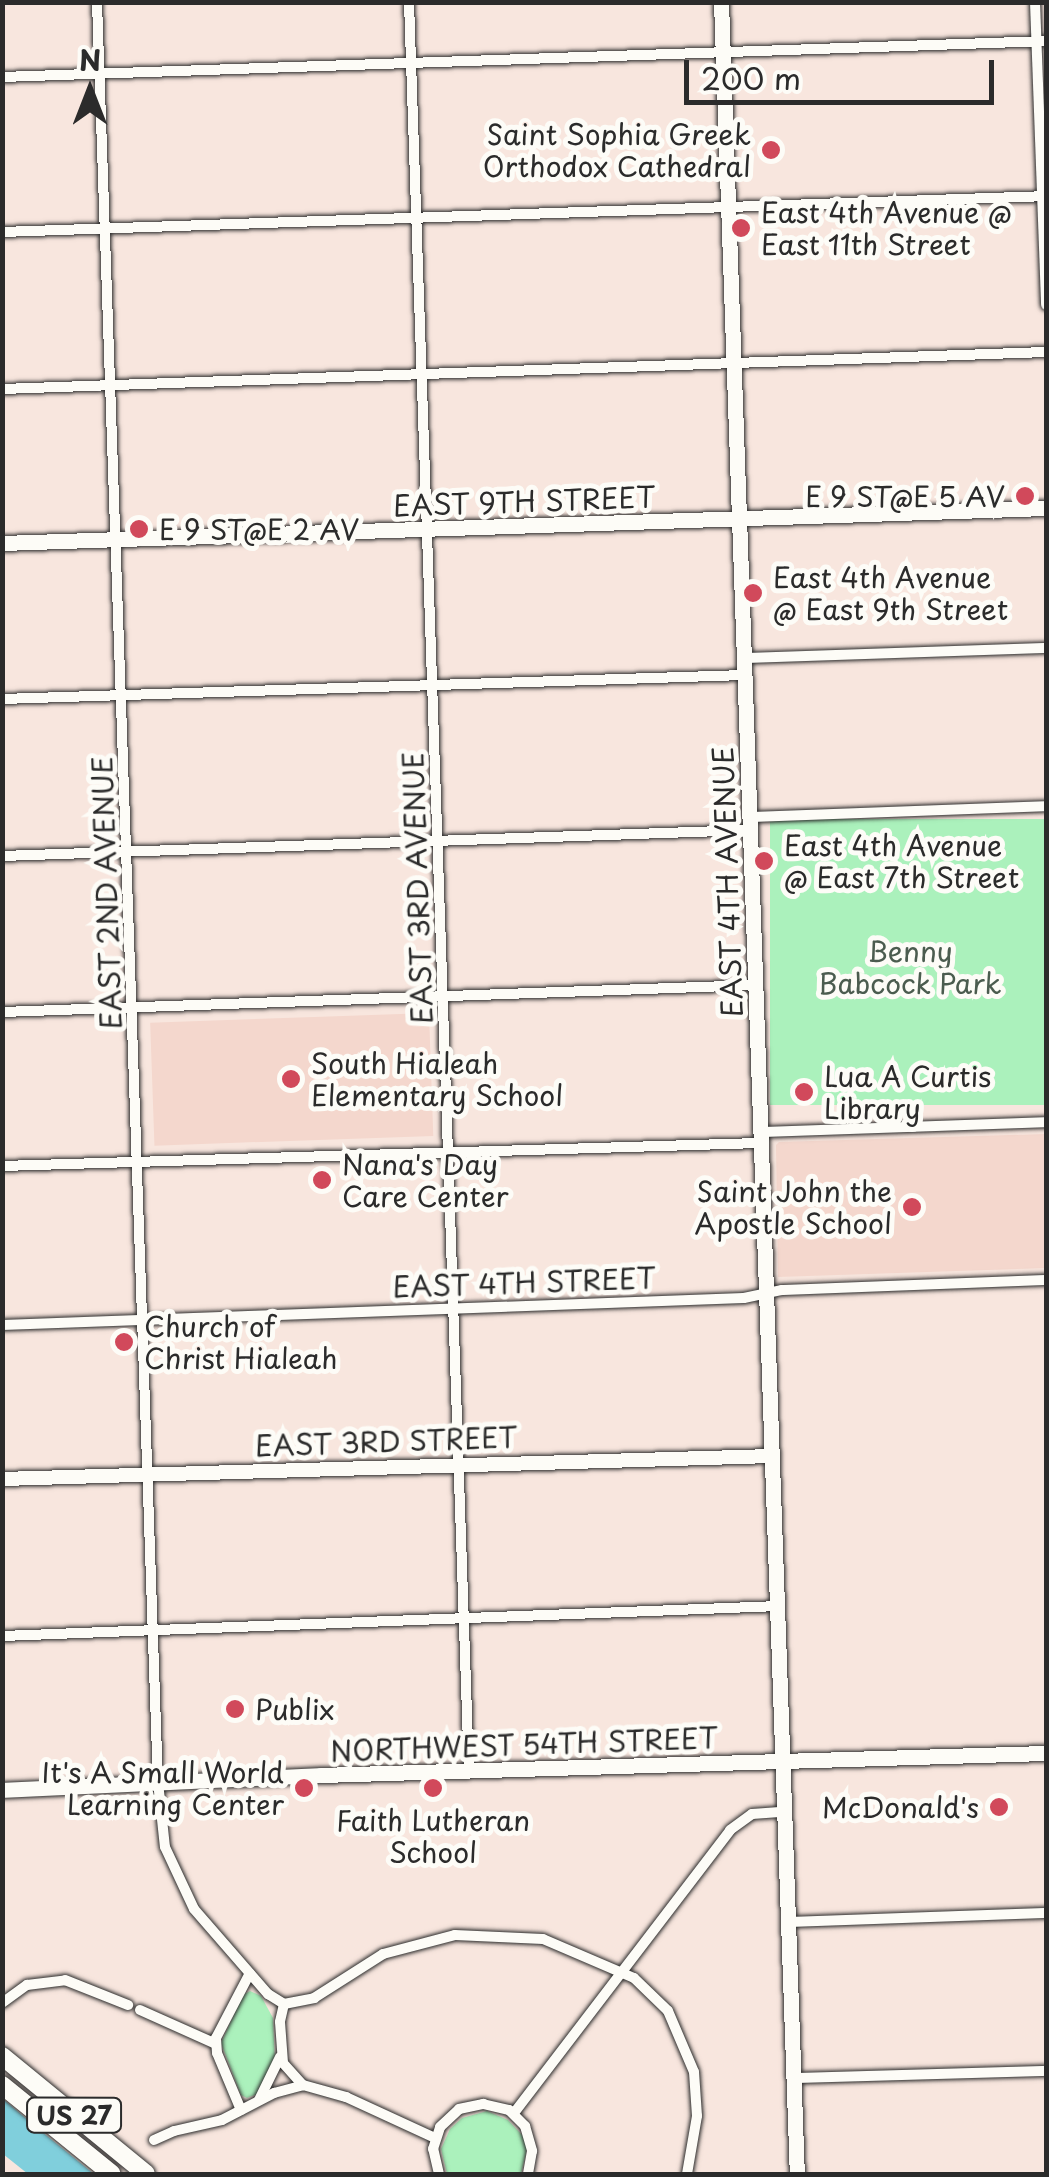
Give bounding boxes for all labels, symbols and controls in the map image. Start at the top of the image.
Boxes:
text: N [79,38,101,81]
north arrow [40,40,140,140]
scale bar [689,40,999,102]
text: 200 m [701,55,801,100]
place label: Saint Sophia Greek Orthodox Cathedral [483,117,751,183]
marker: Saint Sophia Greek Orthodox Cathedral [760,139,782,161]
place label: East 4th Avenue @ East 11th Street [761,195,1012,261]
marker: East 4th Avenue @ East 11th Street [730,217,752,239]
place label: E 9 ST@E 5 AV [802,479,1005,513]
street label: EAST 9TH STREET [393,480,655,522]
marker: E 9 ST@E 5 AV [1014,485,1036,507]
place label: E 9 ST@E 2 AV [159,512,364,546]
marker: E 9 ST@E 2 AV [128,518,150,540]
place label: East 4th Avenue @ East 9th Street [773,560,1010,626]
marker: East 4th Avenue @ East 9th Street [742,582,764,604]
street label: EAST 4TH AVENUE [706,747,748,1017]
street label: EAST 3RD AVENUE [395,752,439,1024]
street label: EAST 2ND AVENUE [84,755,128,1031]
place label: East 4th Avenue @ East 7th Street [784,828,1020,894]
marker: East 4th Avenue @ East 7th Street [753,850,775,872]
park label: Benny Babcock Park [818,934,1002,1000]
place label: South Hialeah Elementary School [311,1046,563,1112]
place label: Lua A Curtis Library [824,1059,996,1125]
marker: South Hialeah Elementary School [280,1068,302,1090]
marker: Lua A Curtis Library [793,1081,815,1103]
place label: Nana's Day Care Center [342,1147,508,1213]
marker: Nana's Day Care Center [311,1169,333,1191]
place label: Saint John the Apostle School [693,1174,892,1240]
marker: Saint John the Apostle School [901,1196,923,1218]
street label: EAST 4TH STREET [392,1261,656,1303]
place label: Church of Christ Hialeah [144,1309,338,1375]
marker: Church of Christ Hialeah [113,1331,135,1353]
street label: EAST 3RD STREET [253,1420,519,1462]
place label: Publix [255,1692,334,1726]
marker: Publix [224,1698,246,1720]
street label: NORTHWEST 54TH STREET [329,1720,719,1768]
place label: It's A Small World Learning Center [38,1755,284,1821]
marker: It's A Small World Learning Center [293,1777,315,1799]
marker: Faith Lutheran School [422,1777,444,1799]
place label: McDonald's [822,1790,979,1824]
marker: McDonald's [988,1796,1010,1818]
place label: Faith Lutheran School [335,1803,531,1869]
road number: US 27 [27,2095,122,2135]

